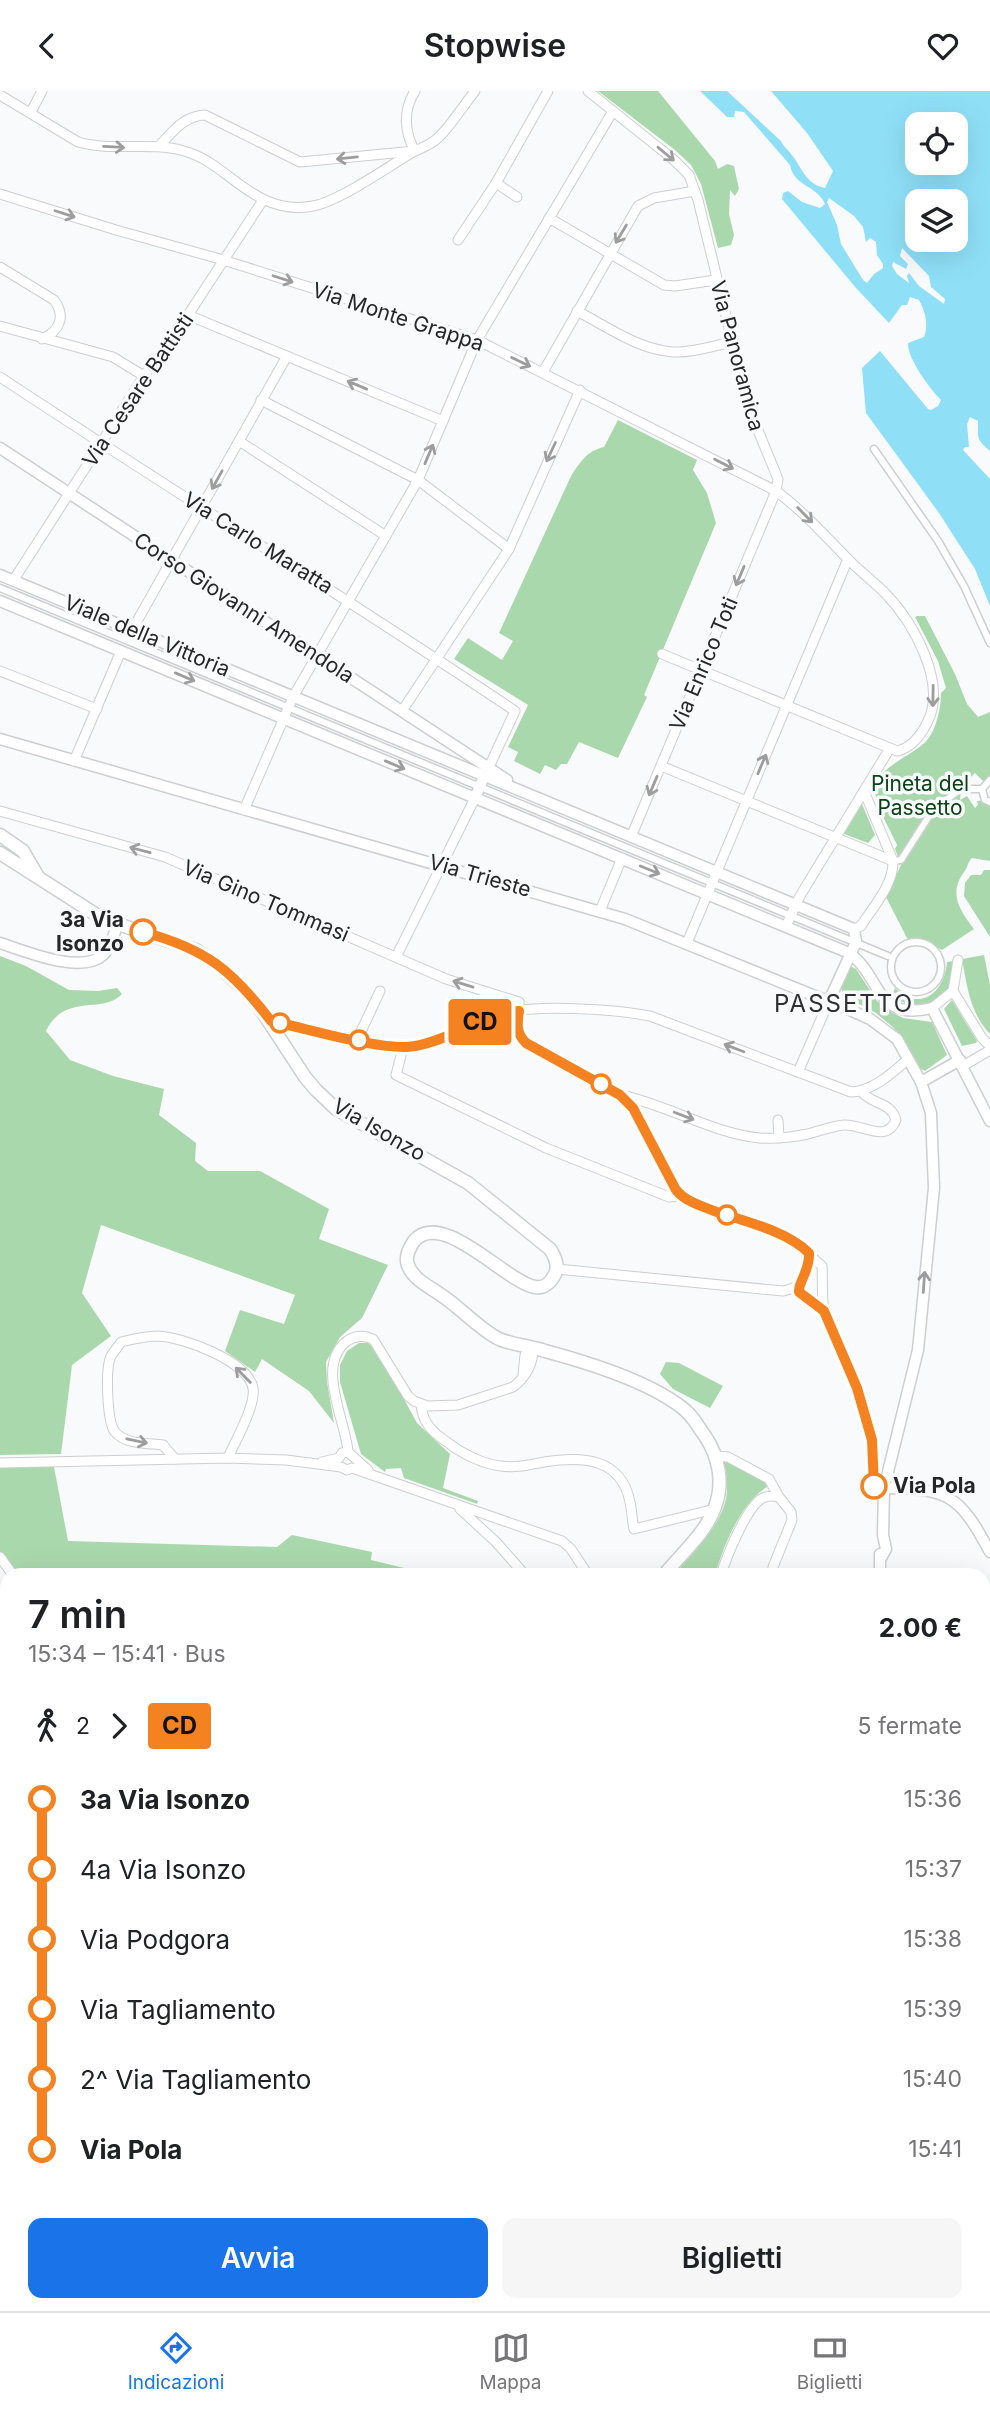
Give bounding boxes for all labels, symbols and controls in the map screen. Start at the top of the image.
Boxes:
text: Stopwise [424,26,566,65]
icon: back [28,27,66,65]
icon: heart [924,27,962,65]
map controls [905,112,968,252]
button: locate [905,112,968,175]
one-way arrow [102,141,125,154]
one-way arrow [657,146,675,162]
one-way arrow [337,152,359,165]
button: layers [905,189,968,252]
one-way arrow [54,209,76,221]
one-way arrow [614,224,628,244]
one-way arrow [272,274,294,286]
street label: Via Monte Grappa [309,277,487,356]
street label: Via Panoramica [705,278,770,434]
street label: Via Cesare Battisti [77,308,198,471]
one-way arrow [510,355,531,369]
one-way arrow [347,378,368,391]
one-way arrow [544,441,557,463]
one-way arrow [423,444,436,466]
one-way arrow [713,458,734,471]
one-way arrow [210,469,224,489]
street label: Via Carlo Maratta [179,486,338,599]
one-way arrow [797,506,814,523]
street label: Corso Giovanni Amendola [129,527,359,688]
one-way arrow [733,565,746,586]
street label: Viale della Vittoria [60,589,234,682]
street label: Via Enrico Toti [664,593,743,734]
one-way arrow [173,671,195,684]
one-way arrow [926,684,939,707]
one-way arrow [756,754,769,775]
one-way arrow [383,759,405,772]
park label: Pineta del Passetto [871,771,969,820]
one-way arrow [645,775,658,796]
one-way arrow [129,843,152,856]
street label: Via Trieste [426,849,534,902]
street label: Via Gino Tommasi [179,854,353,947]
one-way arrow [639,865,660,878]
place label: 3a Via Isonzo [56,907,124,956]
marker: 3a Via Isonzo [130,919,156,945]
one-way arrow [452,977,474,990]
district label: PASSETTO [774,989,914,1018]
line badge: CD [448,999,512,1045]
text: CD [462,1007,498,1036]
unlabelled marker [270,1013,290,1033]
unlabelled marker [349,1030,369,1050]
one-way arrow [724,1041,746,1054]
unlabelled marker [591,1074,611,1094]
street label: Via Isonzo [328,1093,430,1166]
one-way arrow [673,1111,695,1124]
unlabelled marker [717,1205,737,1225]
one-way arrow [918,1272,931,1294]
one-way arrow [235,1366,252,1384]
one-way arrow [125,1435,148,1449]
marker: Via Pola [861,1473,887,1499]
place label: Via Pola [893,1473,976,1498]
text: 7 min [28,1591,127,1637]
text: 2.00 € [879,1612,962,1643]
text: 15:34 – 15:41 · Bus [28,1640,226,1668]
icon: walk [28,1707,66,1745]
icon: forward [100,1707,138,1745]
text: CD [162,1711,197,1740]
text: 2 [76,1712,90,1740]
text: 5 fermate [858,1712,962,1740]
text: 3a Via Isonzo [80,1784,250,1815]
text: 15:36 [904,1785,962,1813]
text: 4a Via Isonzo [80,1854,246,1885]
text: 15:37 [905,1855,962,1883]
text: Via Podgora [80,1924,230,1955]
text: 15:38 [904,1925,962,1953]
text: Via Tagliamento [80,1994,276,2025]
text: 15:39 [904,1995,962,2023]
text: 2^ Via Tagliamento [80,2064,311,2095]
text: 15:40 [903,2065,962,2093]
text: Via Pola [80,2134,182,2165]
text: 15:41 [908,2135,962,2163]
button: Avvia [28,2218,488,2298]
button: Biglietti [502,2218,962,2298]
tab: Indicazioni [128,2329,224,2394]
tab: Mappa [480,2329,542,2394]
tab: Biglietti [797,2329,862,2394]

